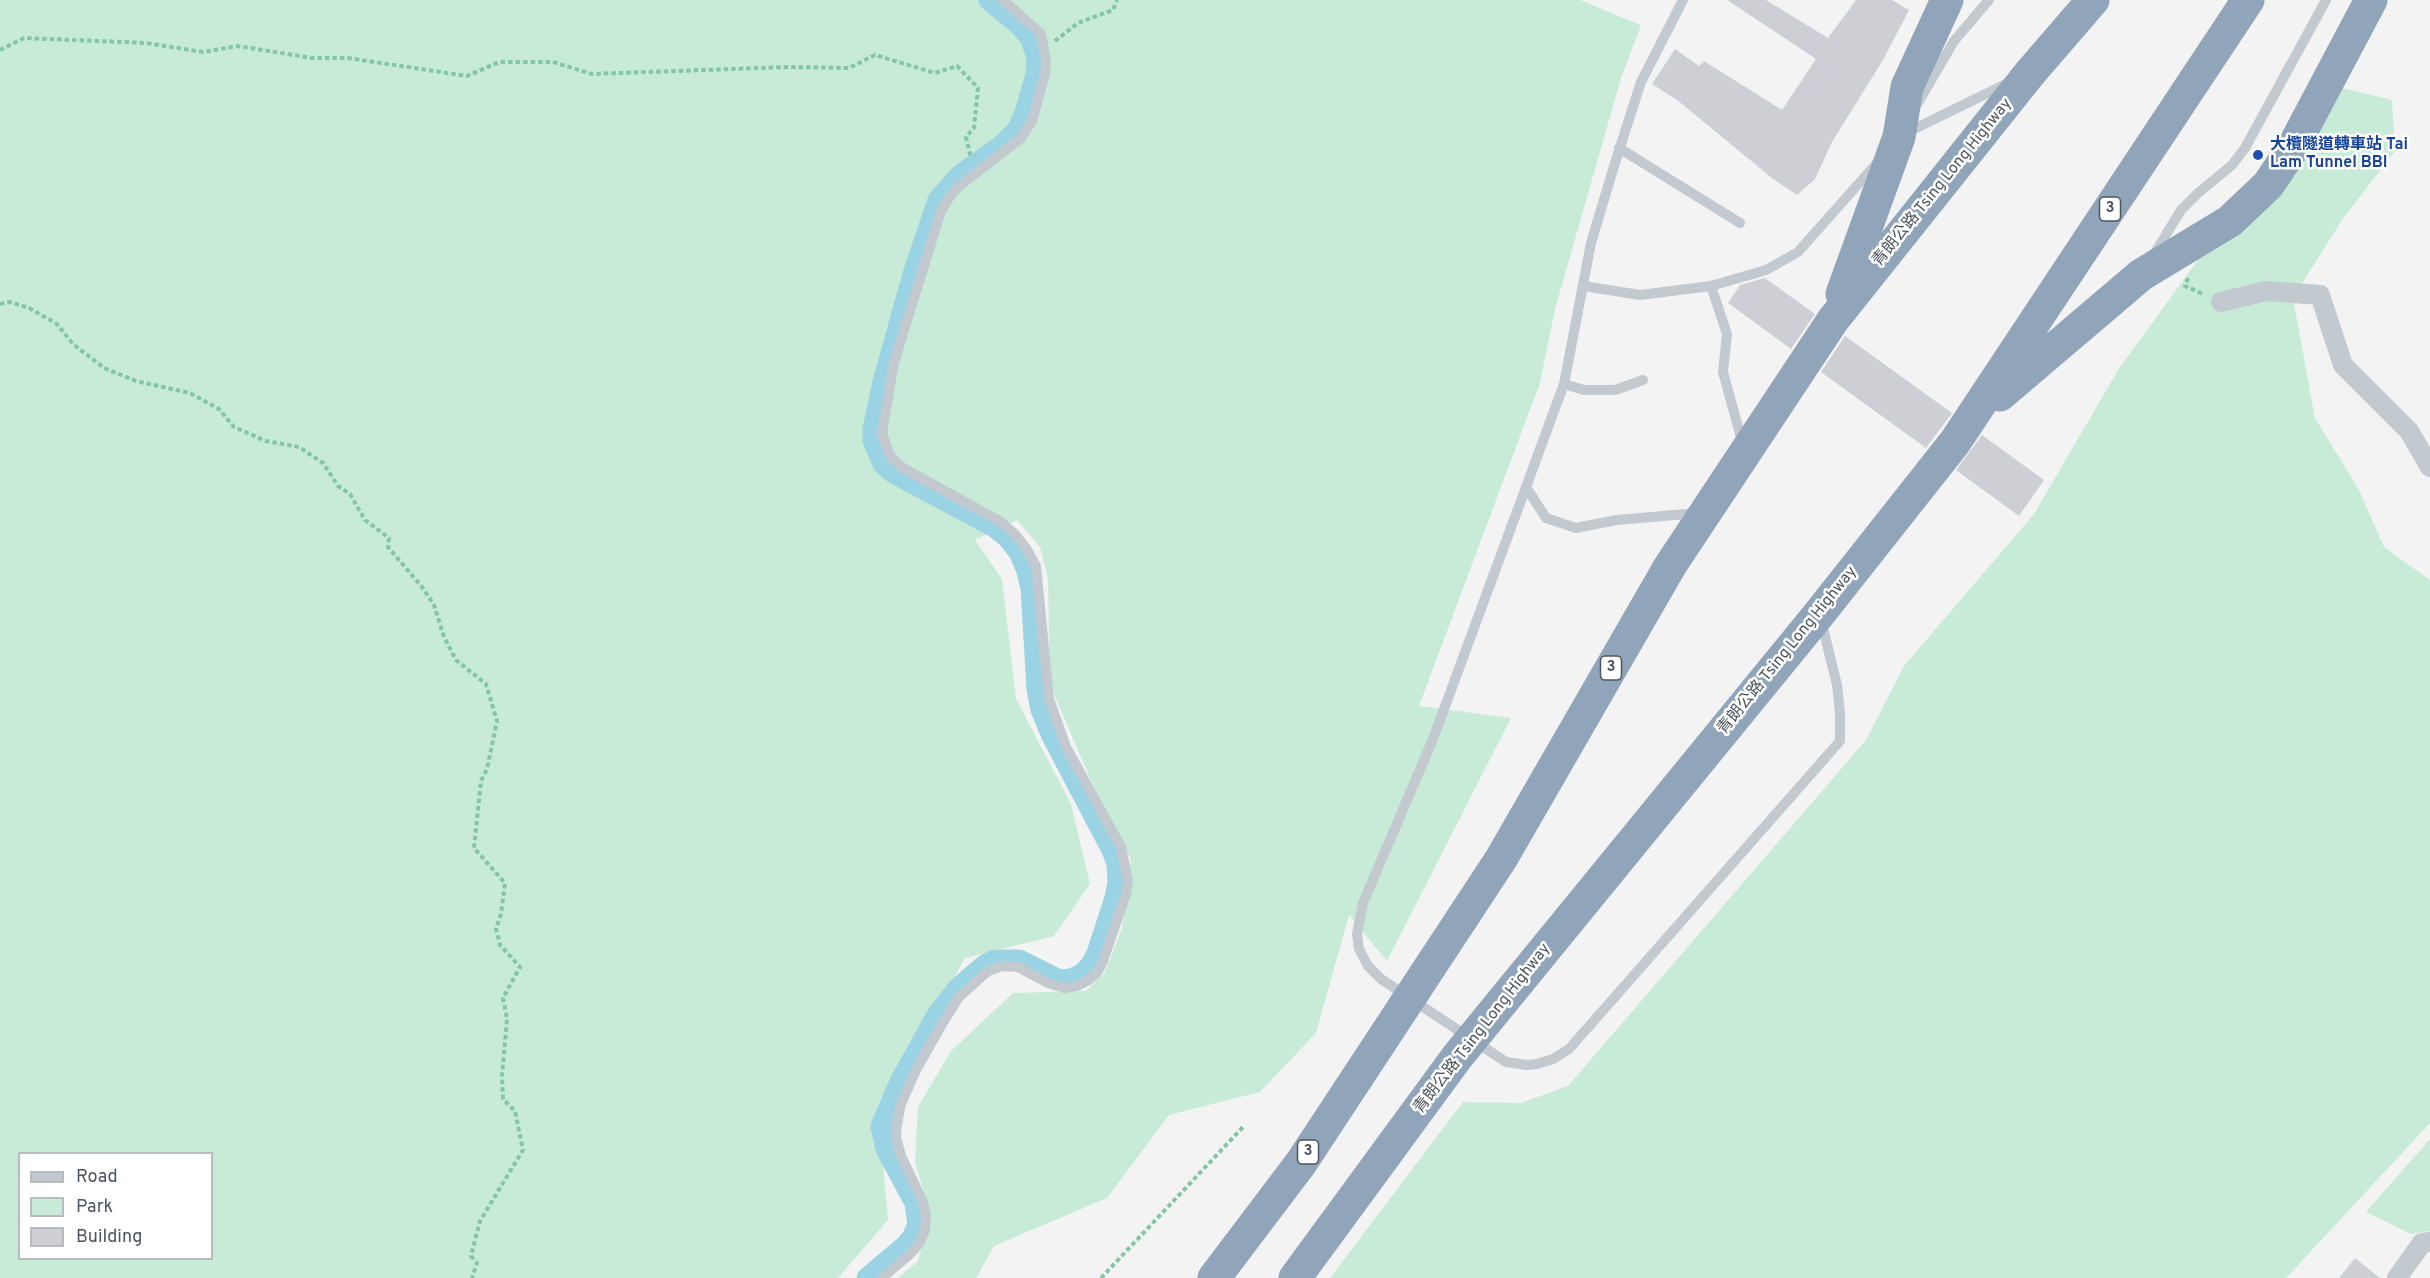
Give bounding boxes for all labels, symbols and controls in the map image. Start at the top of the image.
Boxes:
street label: 青朗公路 Tsing Long Highway [1869,95,2017,271]
place label: 大欖隧道轉車站 Tai Lam Tunnel BBI [2270,136,2408,174]
marker: 大欖隧道轉車站 Tai Lam Tunnel BBI [2251,148,2265,162]
road number: 3 [2100,197,2120,221]
street label: 青朗公路 Tsing Long Highway [1714,563,1862,739]
road number: 3 [1600,656,1622,680]
street label: 青朗公路 Tsing Long Highway [1411,940,1555,1118]
road number: 3 [1298,1140,1318,1164]
legend [18,1152,213,1260]
text: Road [76,1166,118,1189]
text: Park [76,1196,113,1219]
text: Building [76,1226,142,1249]

